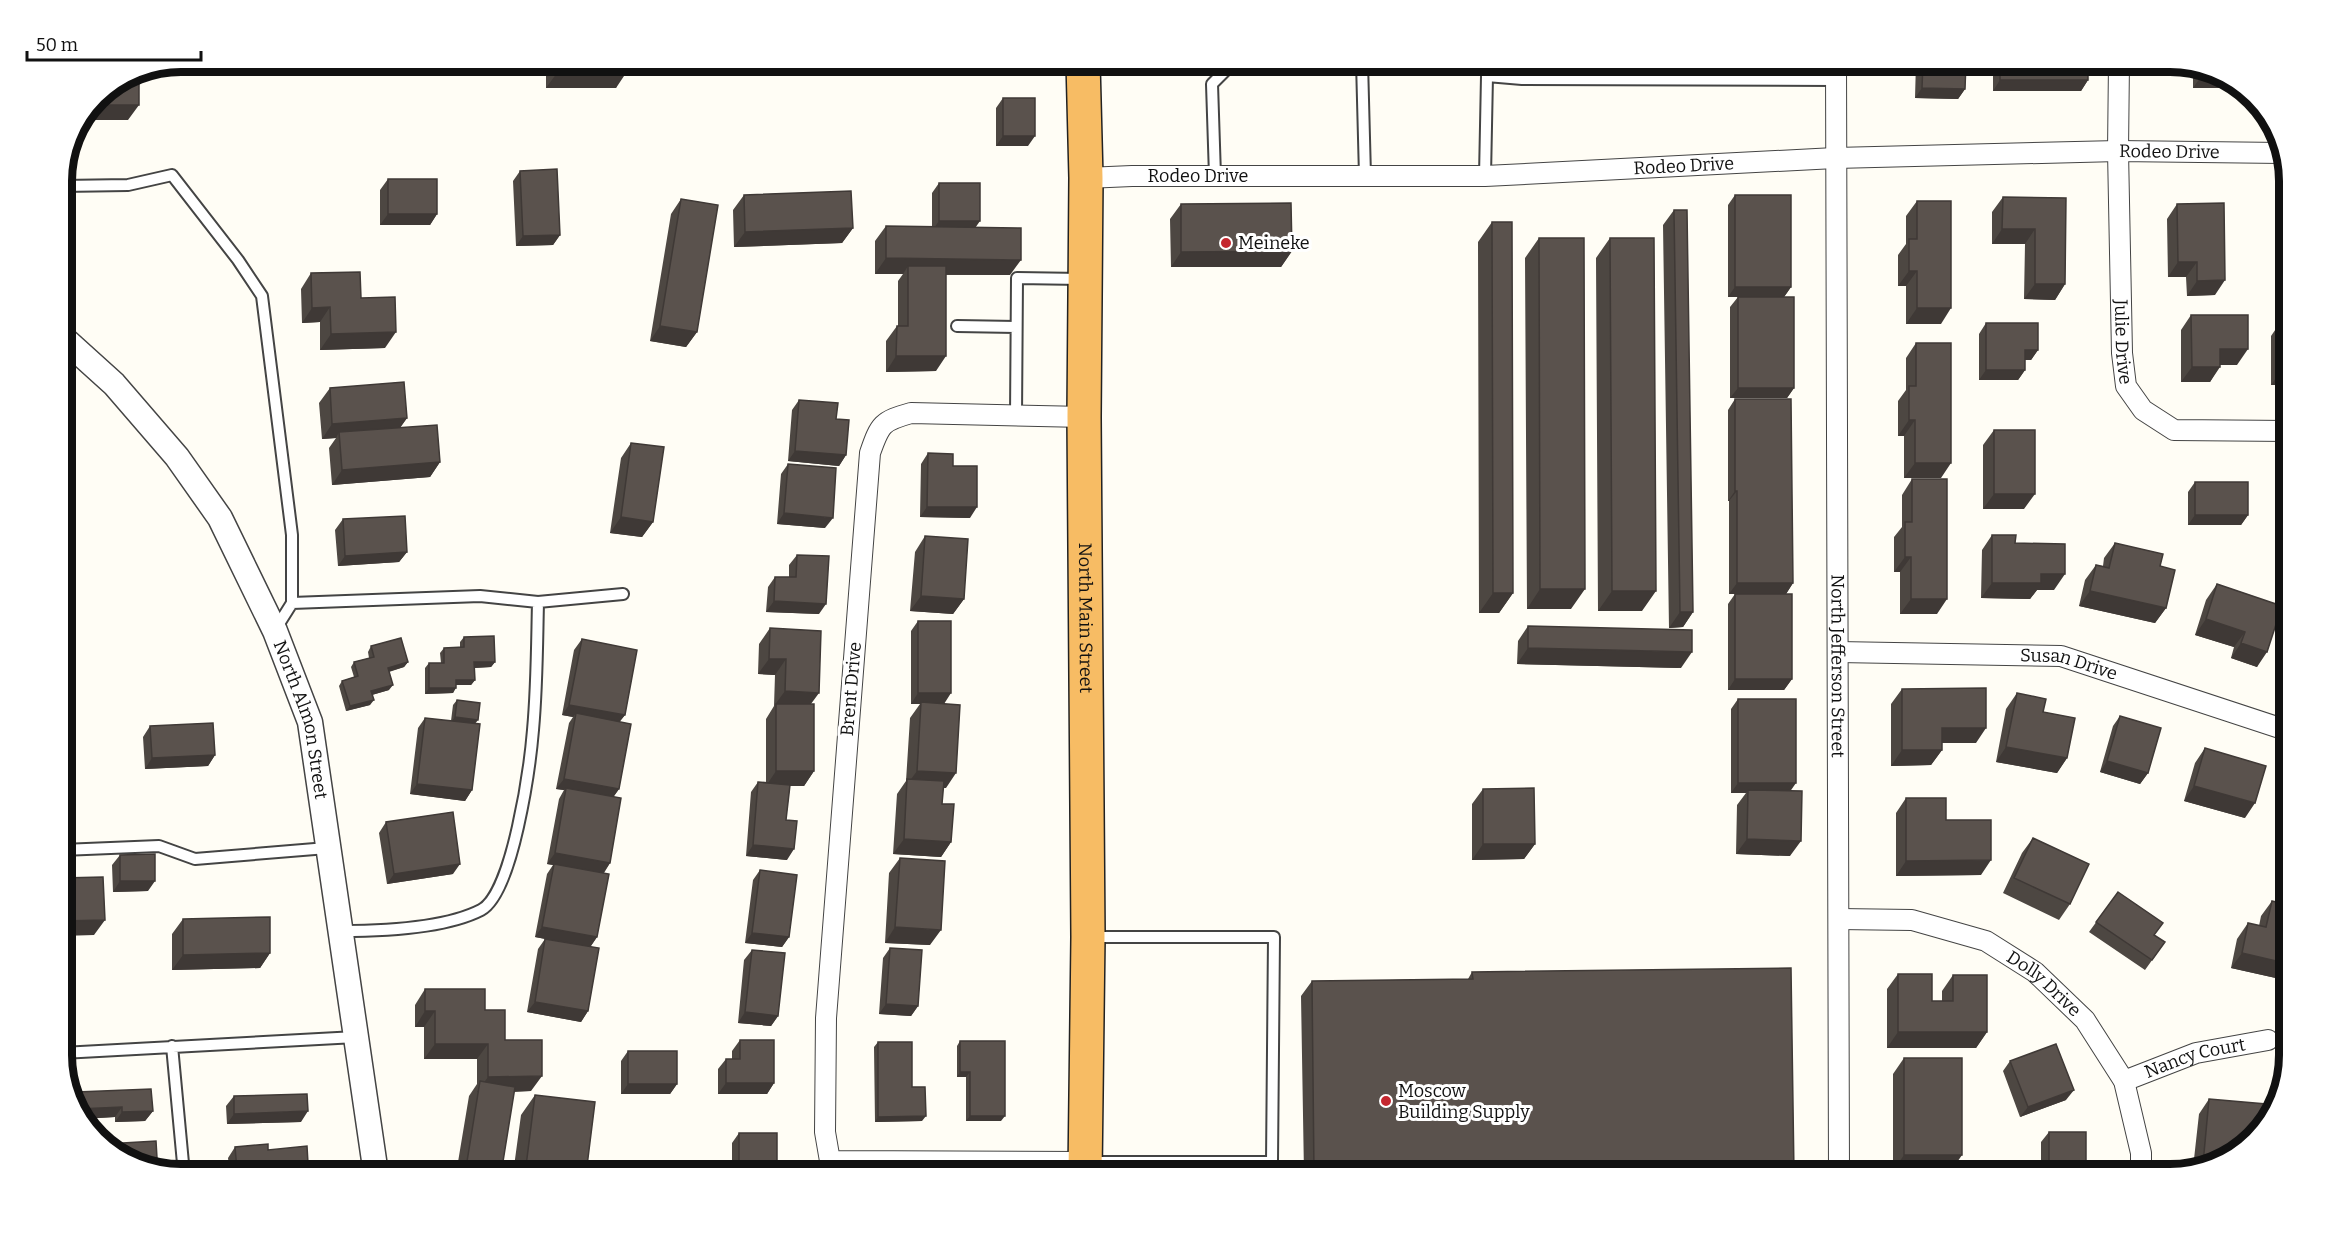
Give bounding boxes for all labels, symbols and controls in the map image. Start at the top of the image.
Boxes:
scale bar [27,24,201,62]
text: 50 m [36,34,78,56]
street label: Rodeo Drive [2119,140,2220,163]
street label: Rodeo Drive [1633,152,1735,179]
street label: Rodeo Drive [1148,165,1248,187]
place label: Meineke [1238,232,1310,254]
marker: Meineke [1219,236,1233,250]
street label: Julie Drive [2110,298,2137,386]
street label: North Main Street [1074,543,1097,694]
street label: North Jefferson Street [1826,574,1849,758]
street label: North Almon Street [269,637,332,801]
street label: Brent Drive [836,641,866,737]
street label: Susan Drive [2020,644,2120,685]
street label: Dolly Drive [2003,946,2086,1021]
street label: Nancy Court [2141,1033,2248,1083]
place label: Moscow Building Supply [1398,1080,1530,1123]
marker: Moscow Building Supply [1379,1094,1393,1108]

